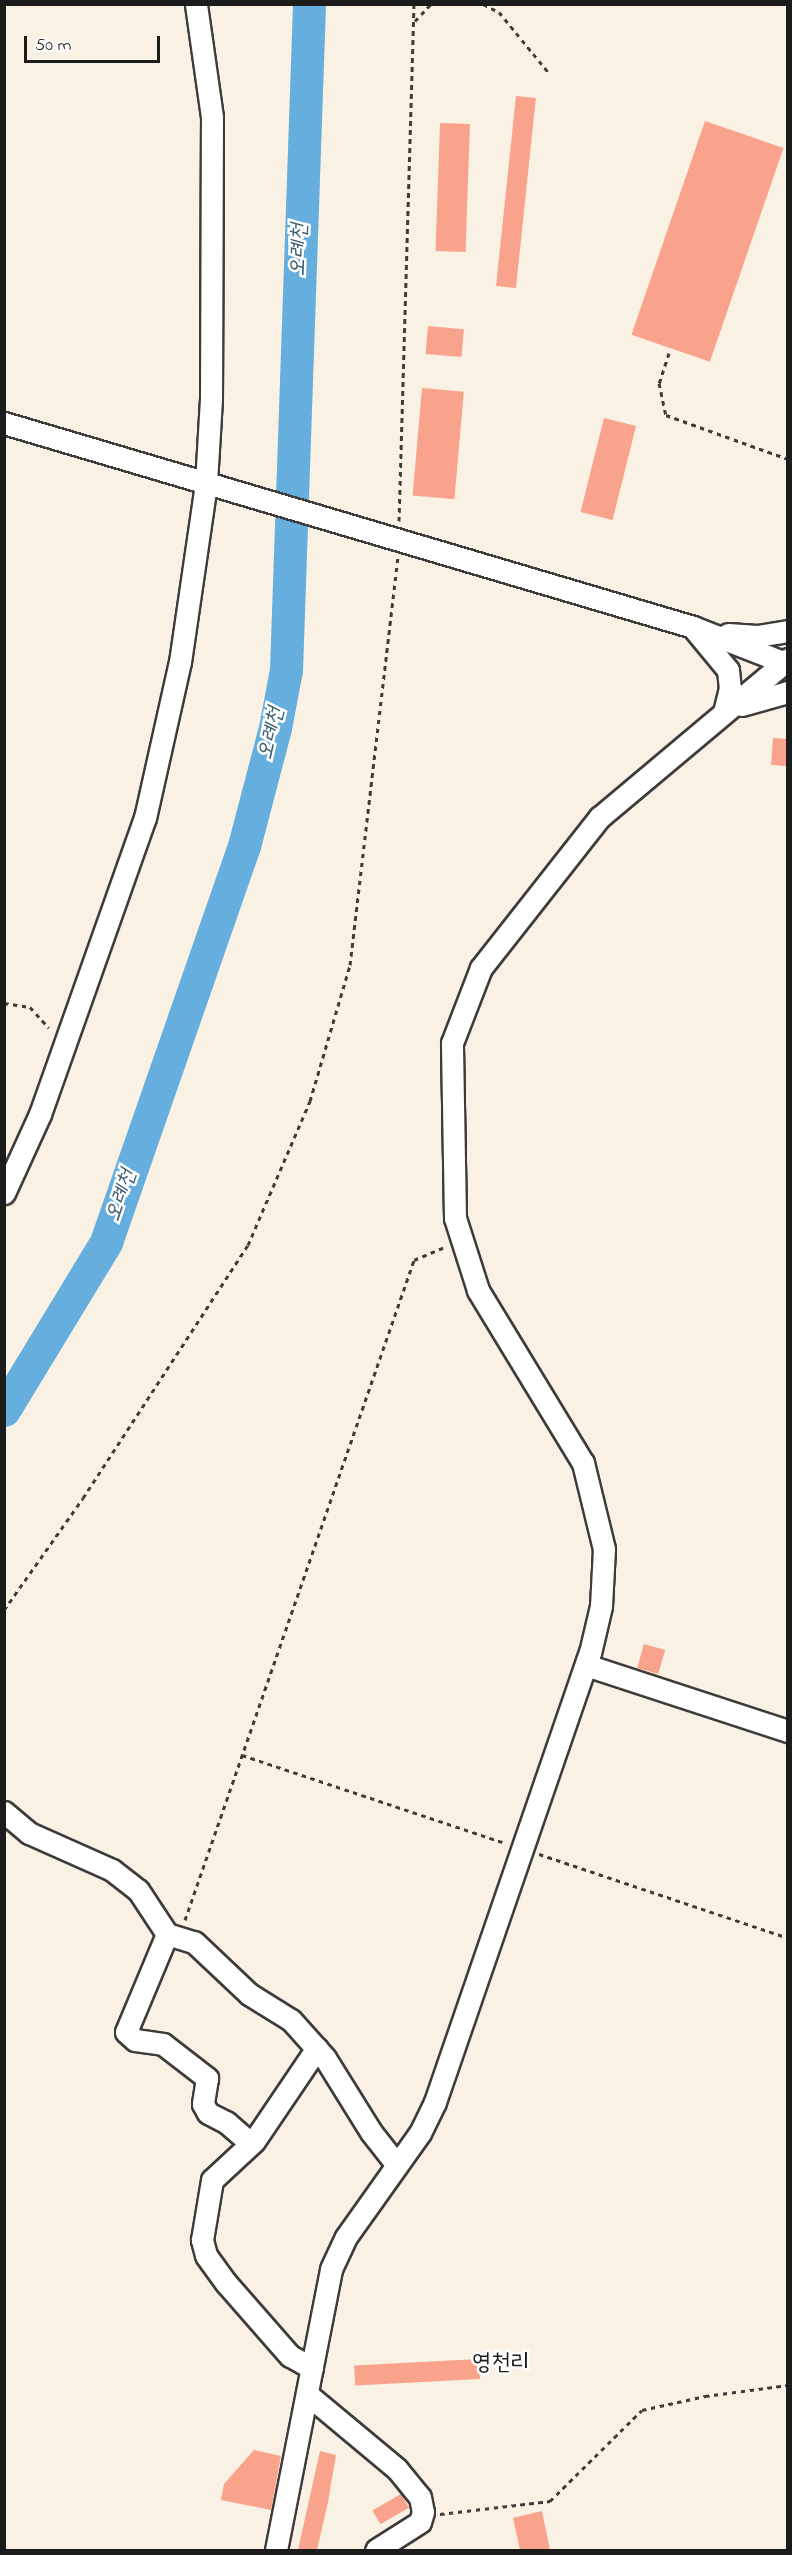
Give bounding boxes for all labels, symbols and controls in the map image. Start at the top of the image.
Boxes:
scale bar [27,24,164,62]
text: 50 m [35,33,72,59]
water label: 오례천 [286,223,314,277]
water label: 오례천 [253,705,291,763]
water label: 오례천 [101,1167,143,1225]
district label: 영천리 [472,2350,530,2378]

